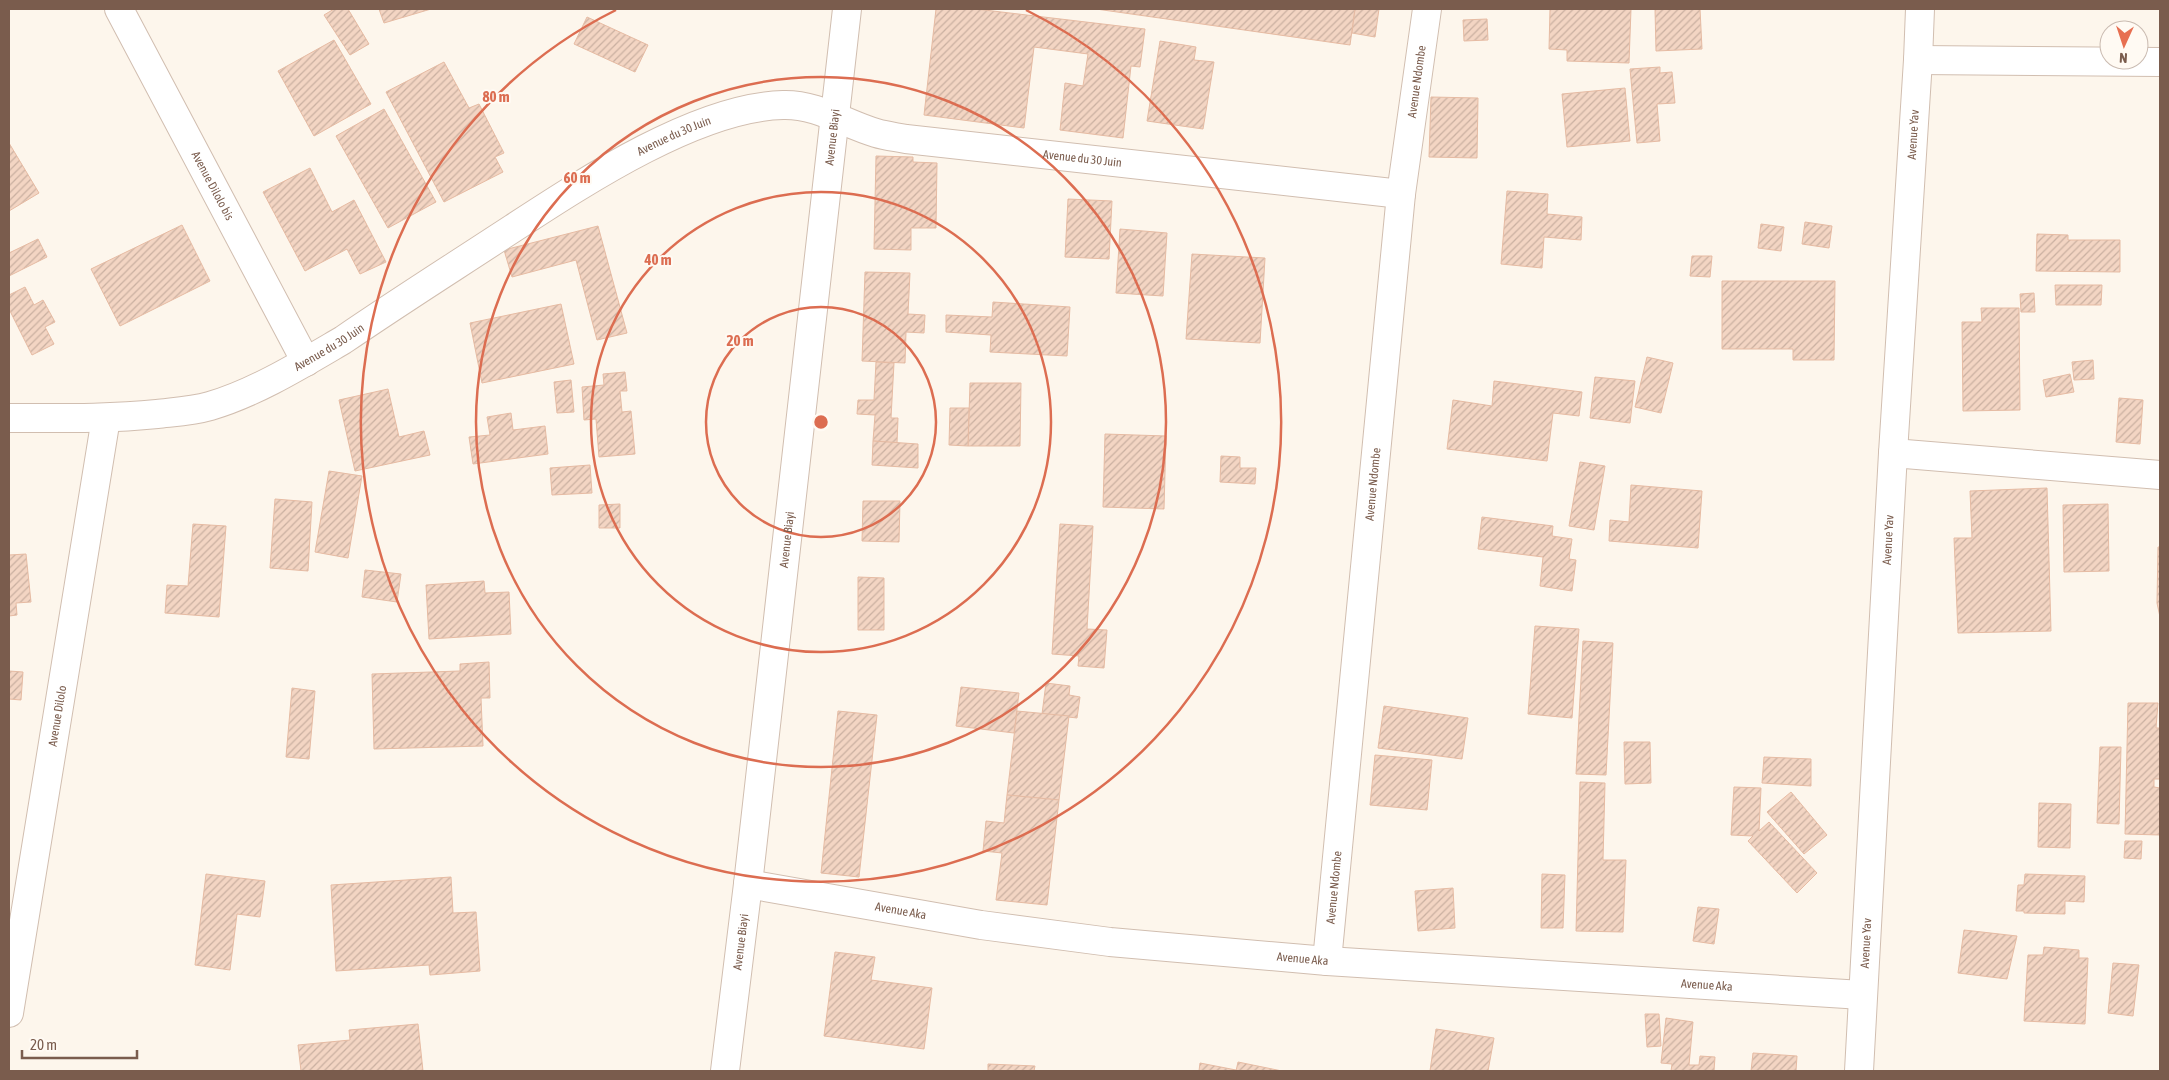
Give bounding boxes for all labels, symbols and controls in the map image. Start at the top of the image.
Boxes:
north arrow [2099,20,2149,70]
street label: Avenue Ndombe [1405,44,1429,119]
text: N [2119,50,2128,66]
text: 80 m [483,88,510,105]
street label: Avenue Biayi [822,108,843,166]
street label: Avenue Yav [1905,109,1922,160]
street label: Avenue du 30 Juin [635,113,713,159]
street label: Avenue du 30 Juin [1042,147,1123,170]
street label: Avenue Dilolo bis [189,149,237,223]
text: 60 m [564,169,591,186]
text: 40 m [644,251,672,268]
street label: Avenue du 30 Juin [292,321,367,374]
text: 20 m [727,332,754,349]
centre of rings [812,413,830,431]
street label: Avenue Ndombe [1363,447,1383,521]
street label: Avenue Biayi [777,511,797,569]
street label: Avenue Yav [1880,514,1897,565]
street label: Avenue Dilolo [46,684,69,748]
street label: Avenue Ndombe [1324,850,1345,924]
street label: Avenue Aka [874,899,927,922]
street label: Avenue Biayi [730,913,751,971]
street label: Avenue Yav [1858,918,1874,969]
street label: Avenue Aka [1276,950,1329,968]
street label: Avenue Aka [1680,977,1733,994]
scale bar [22,1028,138,1060]
text: 20 m [30,1036,57,1053]

